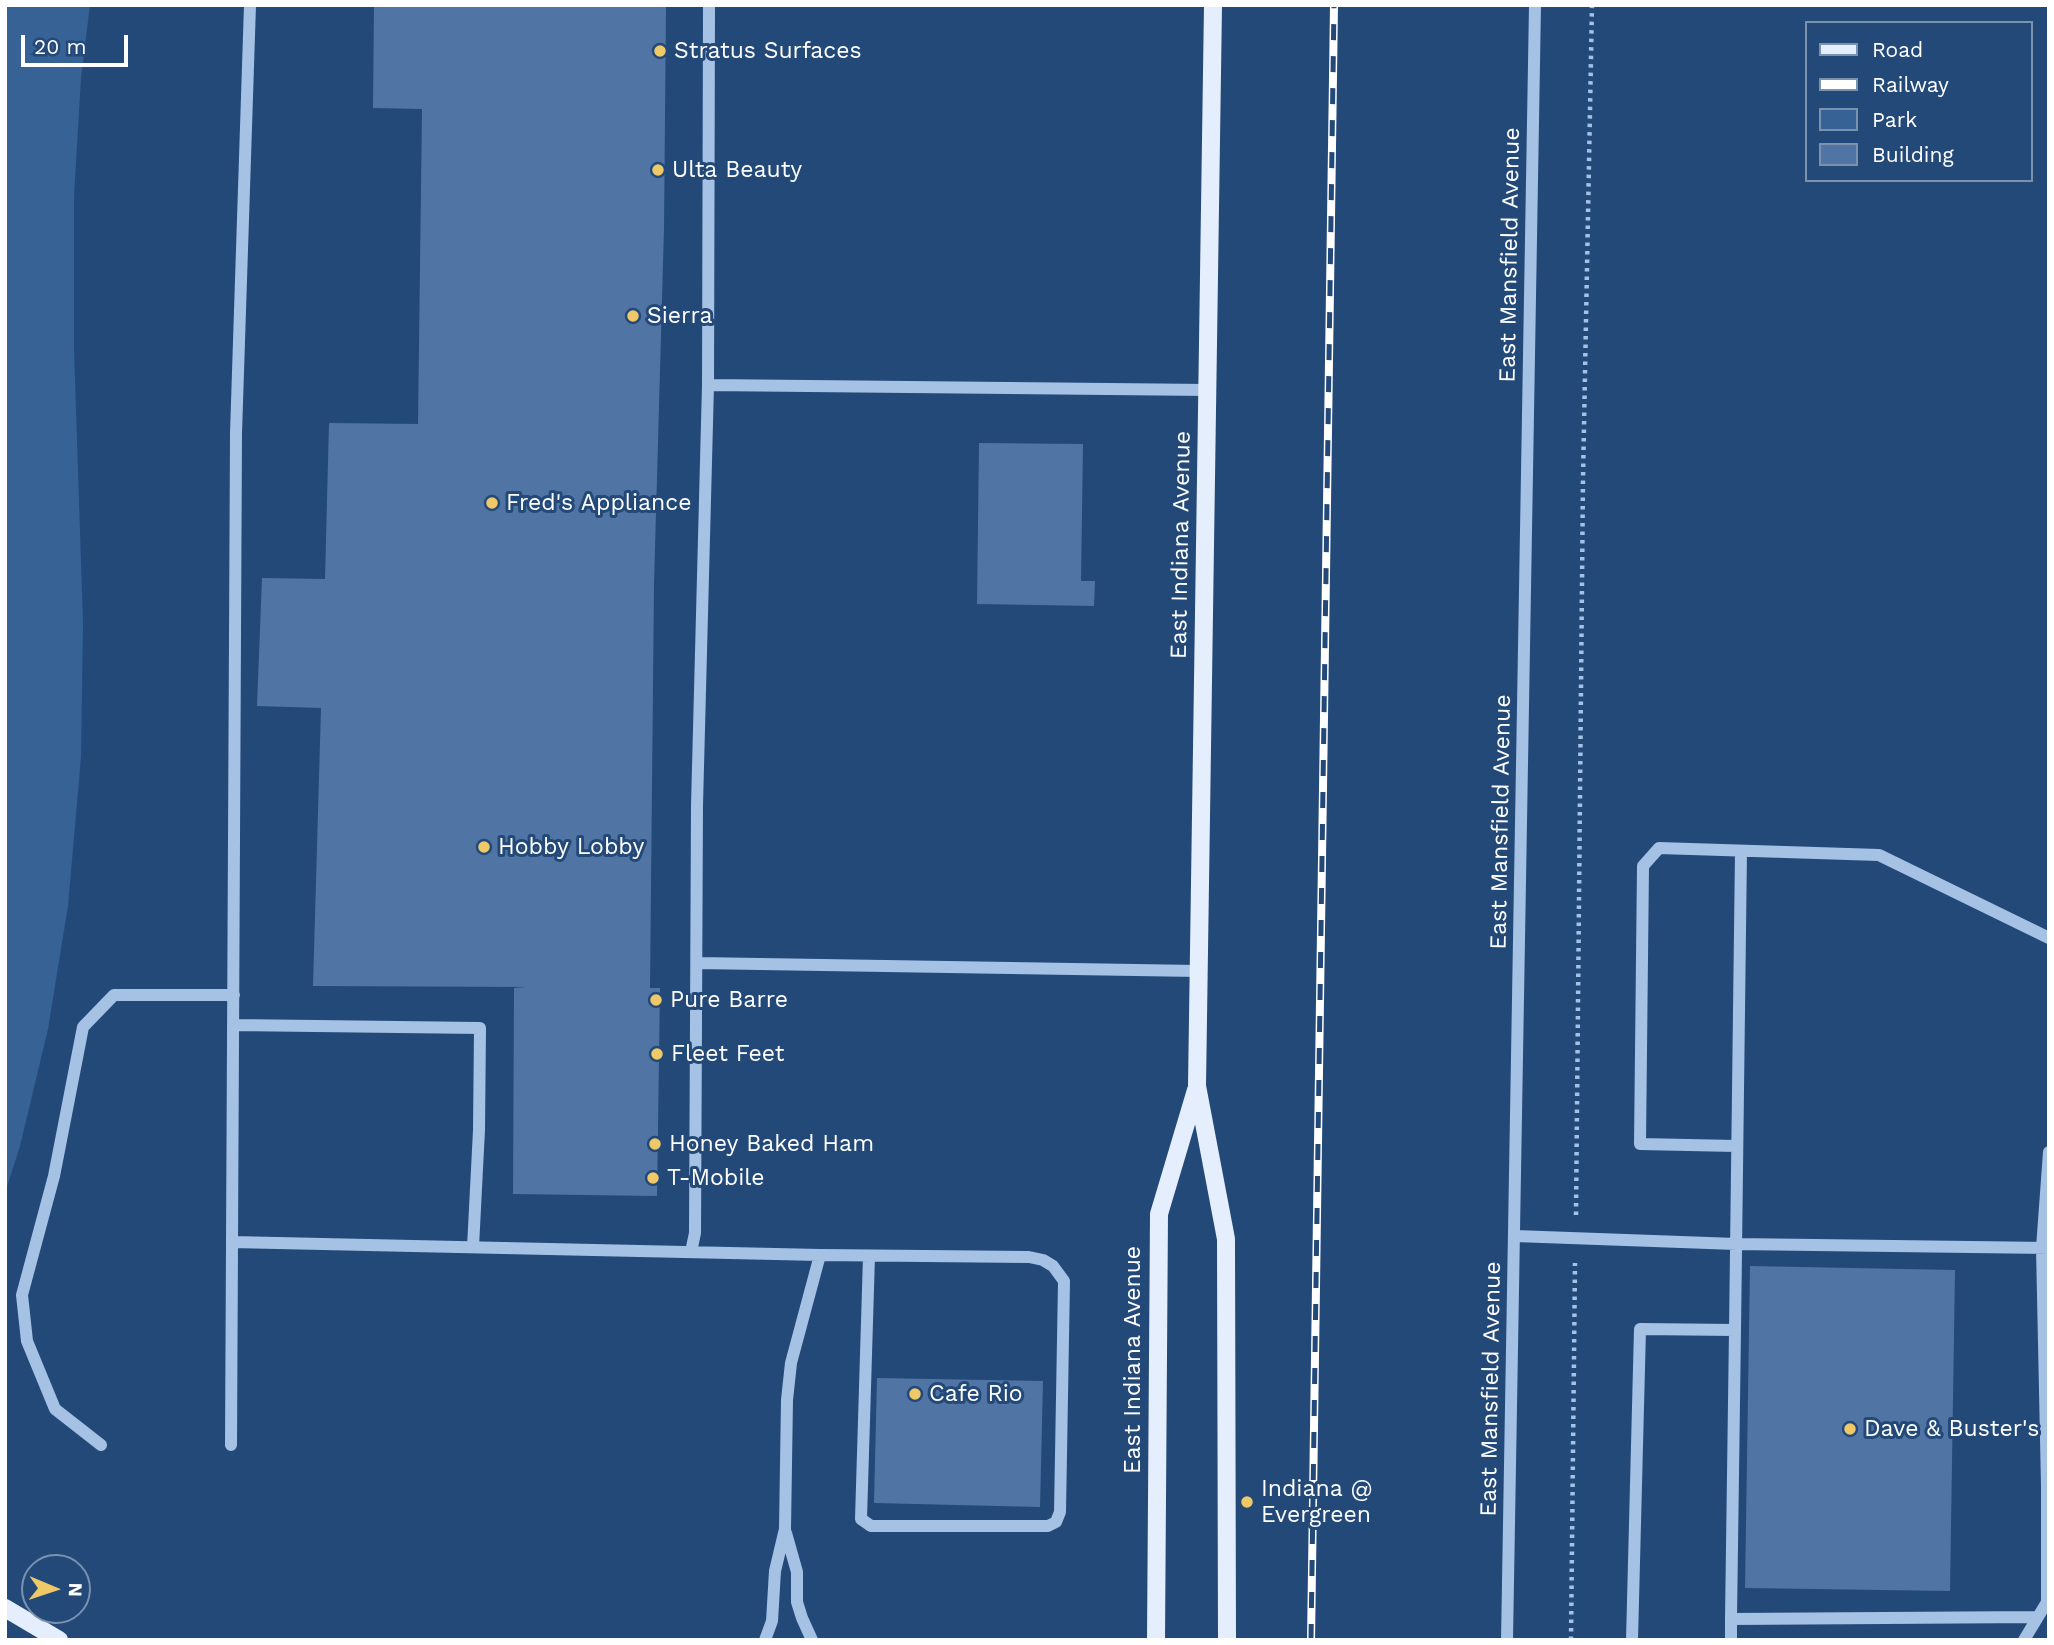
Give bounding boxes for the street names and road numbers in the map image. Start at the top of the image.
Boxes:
street label: East Mansfield Avenue [1494,127,1526,383]
street label: East Indiana Avenue [1165,431,1197,659]
street label: East Mansfield Avenue [1485,694,1517,950]
street label: East Indiana Avenue [1119,1246,1147,1474]
street label: East Mansfield Avenue [1475,1261,1507,1517]

